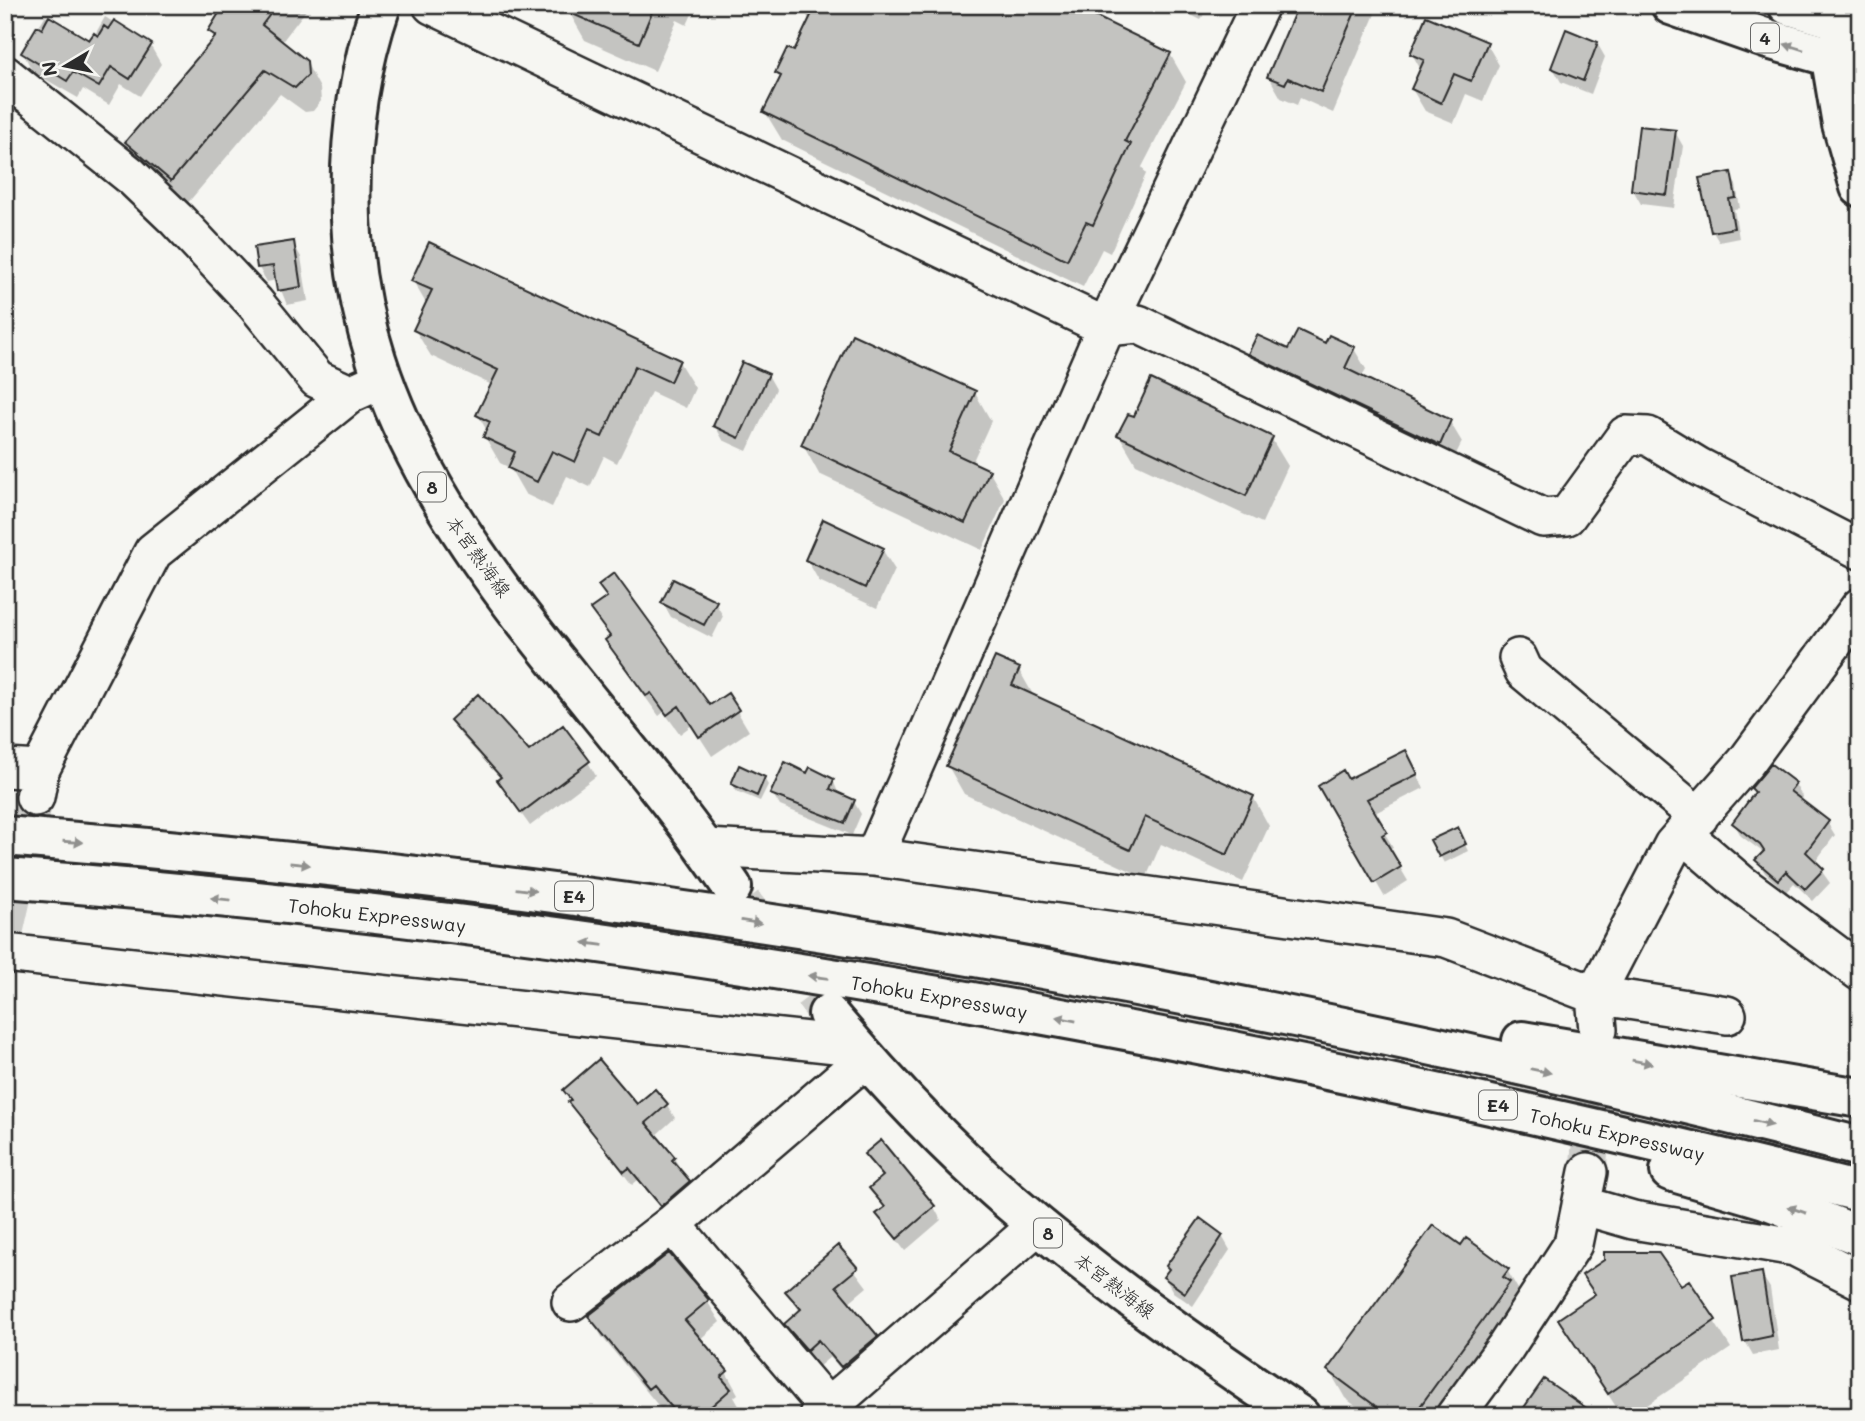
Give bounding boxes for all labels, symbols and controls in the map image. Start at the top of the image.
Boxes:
road number: 4 [1751,24,1779,52]
north arrow [32,32,102,102]
one-way arrow [1783,41,1804,52]
text: N [35,60,62,78]
road number: 8 [418,472,446,502]
street label: 本宮熱海線 [441,510,517,602]
one-way arrow [63,837,85,848]
one-way arrow [289,859,311,870]
road number: E4 [555,882,593,911]
one-way arrow [515,884,537,895]
street label: Tohoku Expressway [287,892,468,937]
one-way arrow [210,893,232,904]
one-way arrow [740,917,762,928]
one-way arrow [582,938,604,949]
street label: Tohoku Expressway [849,969,1030,1024]
one-way arrow [807,971,829,982]
one-way arrow [1055,1013,1077,1024]
one-way arrow [1631,1057,1653,1068]
one-way arrow [1530,1065,1552,1076]
road number: E4 [1479,1090,1517,1120]
street label: Tohoku Expressway [1527,1101,1707,1166]
one-way arrow [1752,1117,1774,1128]
one-way arrow [1786,1204,1807,1215]
road number: 8 [1034,1218,1062,1248]
street label: 本宮熱海線 [1070,1246,1160,1324]

